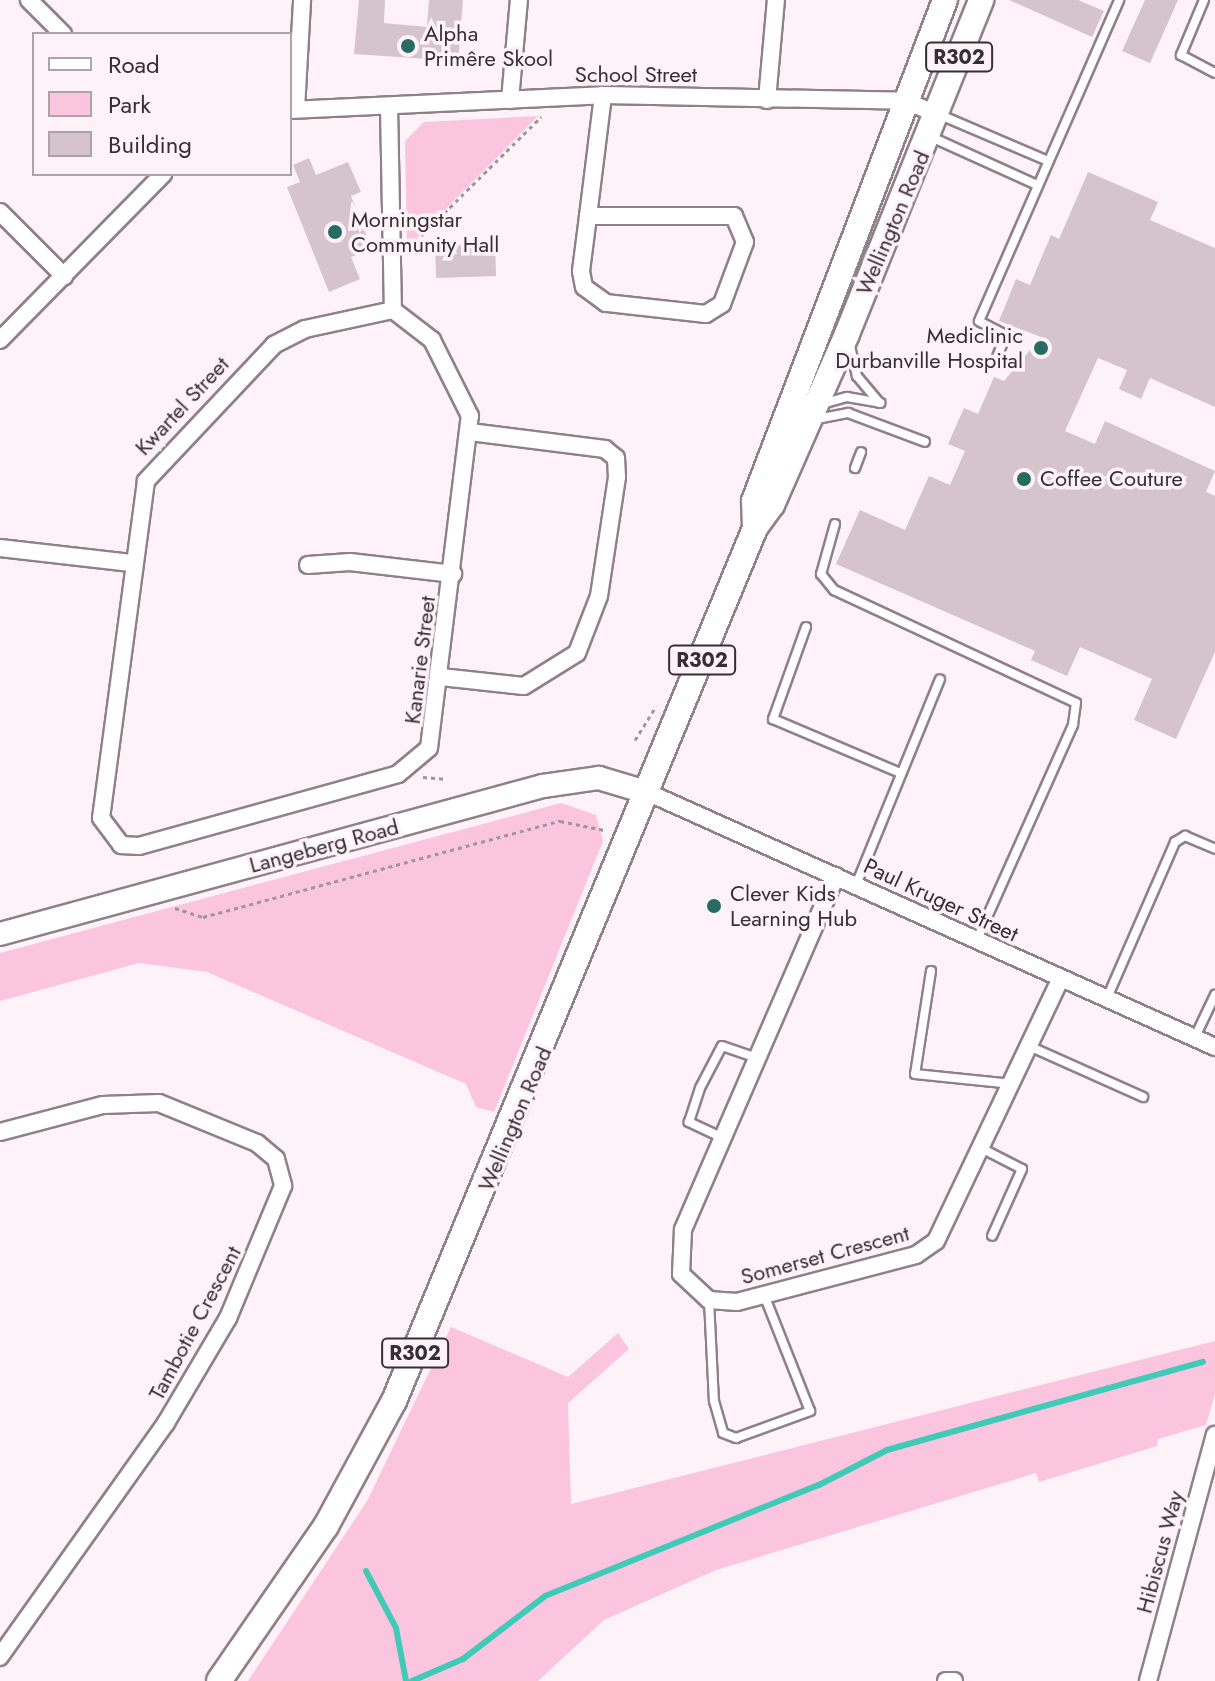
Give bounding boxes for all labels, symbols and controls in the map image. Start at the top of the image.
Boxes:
place label: Alpha Primêre Skool [424,20,553,72]
legend [32,32,292,176]
marker: Alpha Primêre Skool [399,37,417,55]
road number: R302 [925,41,993,73]
text: Road [108,47,160,82]
street label: School Street [575,62,697,88]
text: Park [108,87,151,122]
text: Building [108,127,192,162]
street label: Wellington Road [851,147,935,299]
place label: Morningstar Community Hall [351,206,499,258]
marker: Morningstar Community Hall [326,223,344,241]
place label: Mediclinic Durbanville Hospital [835,322,1023,374]
marker: Mediclinic Durbanville Hospital [1030,337,1052,359]
street label: Kwartel Street [130,351,234,461]
place label: Coffee Couture [1040,466,1183,492]
marker: Coffee Couture [1015,470,1033,488]
street label: Kanarie Street [399,594,441,726]
road number: R302 [668,644,736,676]
street label: Langeberg Road [246,813,402,879]
street label: Paul Kruger Street [860,853,1022,947]
place label: Clever Kids Learning Hub [730,880,857,932]
marker: Clever Kids Learning Hub [705,897,723,915]
street label: Wellington Road [473,1043,557,1195]
street label: Somerset Crescent [738,1220,912,1290]
street label: Tambotie Crescent [143,1242,247,1404]
road number: R302 [381,1337,449,1369]
street label: Hibiscus Way [1131,1488,1189,1616]

